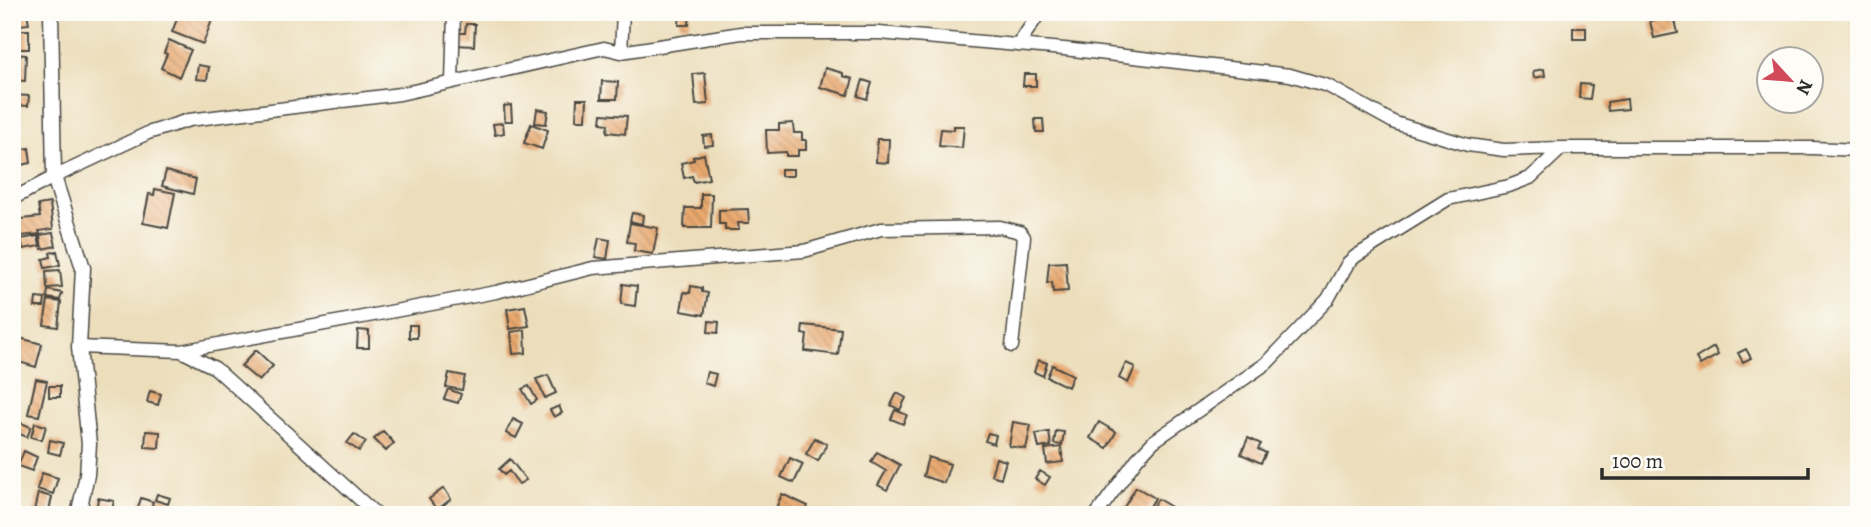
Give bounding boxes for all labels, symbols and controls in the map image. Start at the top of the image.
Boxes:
north arrow [1756,46,1826,116]
text: N [1790,75,1819,99]
scale bar [1602,436,1808,480]
text: 100 m [1612,447,1663,475]

